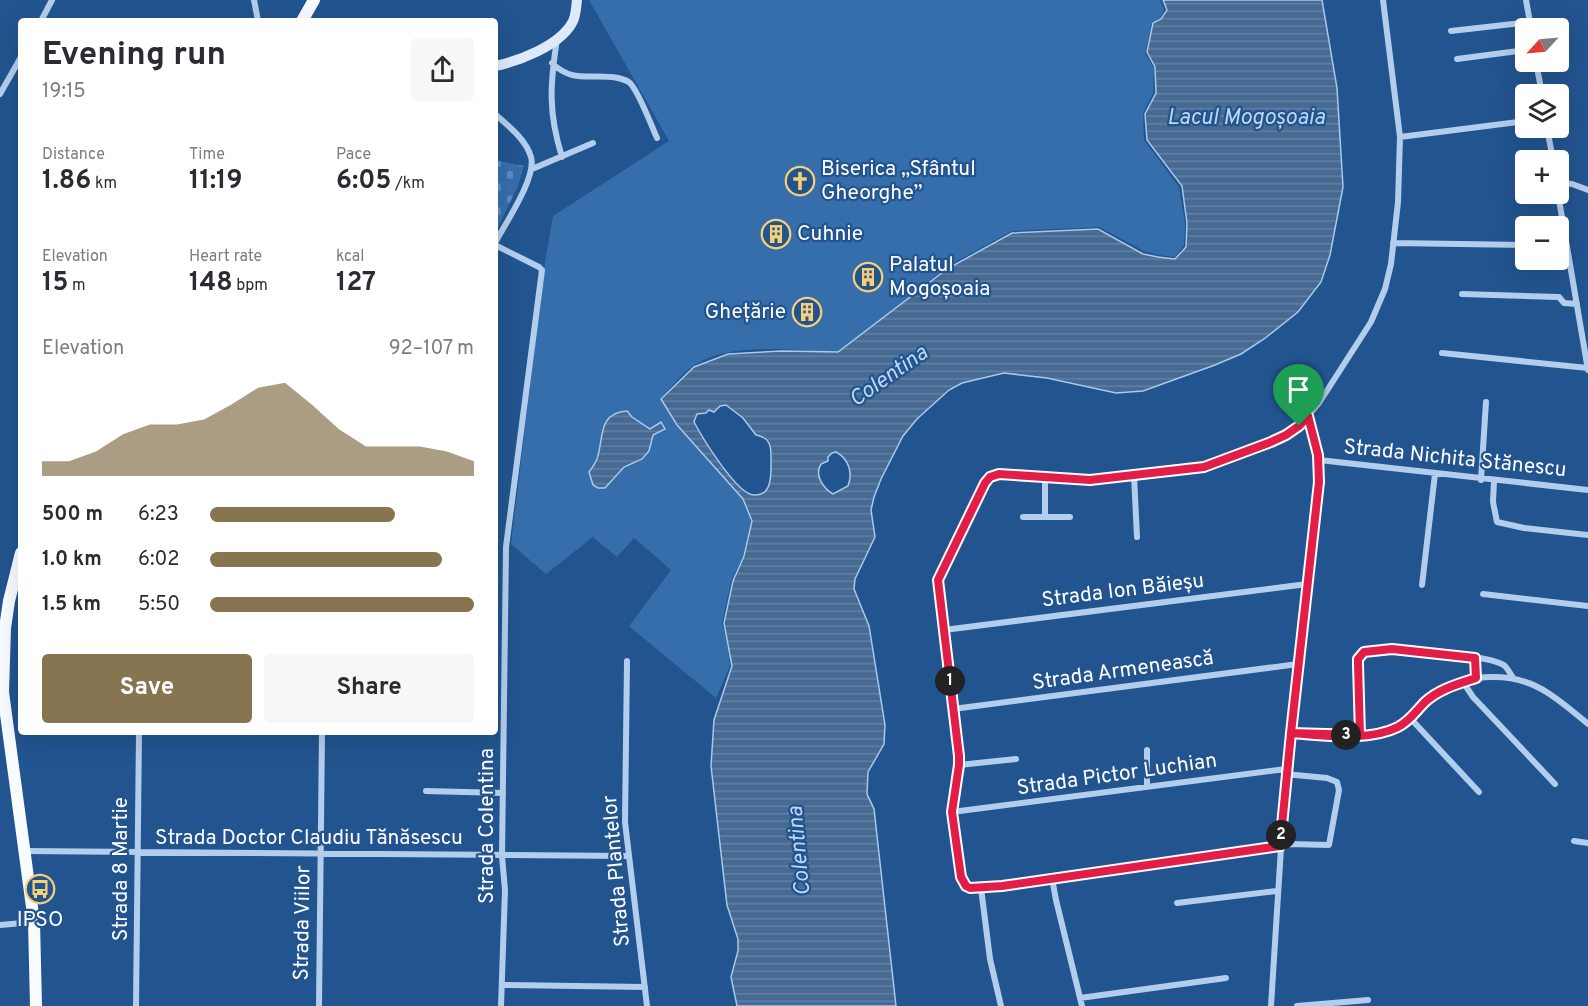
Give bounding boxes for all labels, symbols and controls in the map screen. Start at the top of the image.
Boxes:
north arrow [1515,18,1569,72]
map controls [1515,18,1569,270]
text: Evening run [42,35,226,77]
button: share [411,38,474,101]
text: 19:15 [42,79,86,105]
button: layers [1515,84,1569,138]
water label: Lacul Mogoșoaia [1167,105,1326,132]
text: Distance [42,145,105,165]
text: Time [189,145,225,165]
text: Pace [336,145,371,165]
button: + [1515,150,1569,204]
place label: Biserica „Sfântul Gheorghe” [821,156,976,207]
text: 1.86 [42,165,91,198]
text: 11:19 [189,165,243,198]
text: 6:05 [336,165,391,198]
church icon: Biserica „Sfântul Gheorghe” [784,165,816,197]
text: km [91,174,117,194]
text: /km [391,174,425,194]
button: − [1515,216,1569,270]
building icon: Cuhnie [760,218,792,250]
place label: Cuhnie [797,221,863,248]
text: Elevation [42,247,108,267]
text: Heart rate [189,247,262,267]
text: kcal [336,247,364,267]
place label: Palatul Mogoșoaia [889,252,990,303]
building icon: Palatul Mogoșoaia [852,261,884,293]
text: 15 [42,267,68,300]
text: 148 [189,267,233,300]
text: 127 [336,267,376,300]
text: m [68,276,86,296]
text: bpm [233,276,268,296]
building icon: Ghețărie [791,296,823,328]
place label: Ghețărie [705,299,786,326]
text: Elevation [42,336,124,362]
text: 92–107 m [389,336,474,362]
water label: Colentina [844,340,934,414]
pin [1273,364,1324,426]
icon: arrive [1282,373,1315,406]
street label: Strada Nichita Stănescu [1342,434,1568,484]
text: 500 m [42,502,103,528]
text: 6:23 [138,502,179,528]
text: 1.0 km [42,547,102,573]
text: 6:02 [138,547,180,573]
street label: Strada Ion Băieșu [1040,568,1206,614]
text: 1.5 km [42,592,101,618]
text: 5:50 [138,592,180,618]
street label: Strada Armenească [1031,645,1215,697]
button: Save [42,654,252,723]
button: Share [264,654,474,723]
pin: 1 [935,666,965,696]
text: 1 [947,671,953,691]
pin: 3 [1331,720,1361,750]
text: 3 [1341,725,1351,745]
street label: Strada Colentina [474,748,501,904]
street label: Strada Pictor Luchian [1015,748,1219,802]
street label: Strada Plantelor [597,794,637,948]
street label: Strada 8 Martie [108,797,135,941]
water label: Colentina [783,804,817,897]
pin: 2 [1266,820,1296,850]
street label: Strada Doctor Claudiu Tănăsescu [155,825,463,852]
text: 2 [1276,825,1286,845]
street label: Strada Viilor [288,865,318,981]
bus stop icon: IPSO [24,873,56,905]
place label: IPSO [17,907,63,934]

